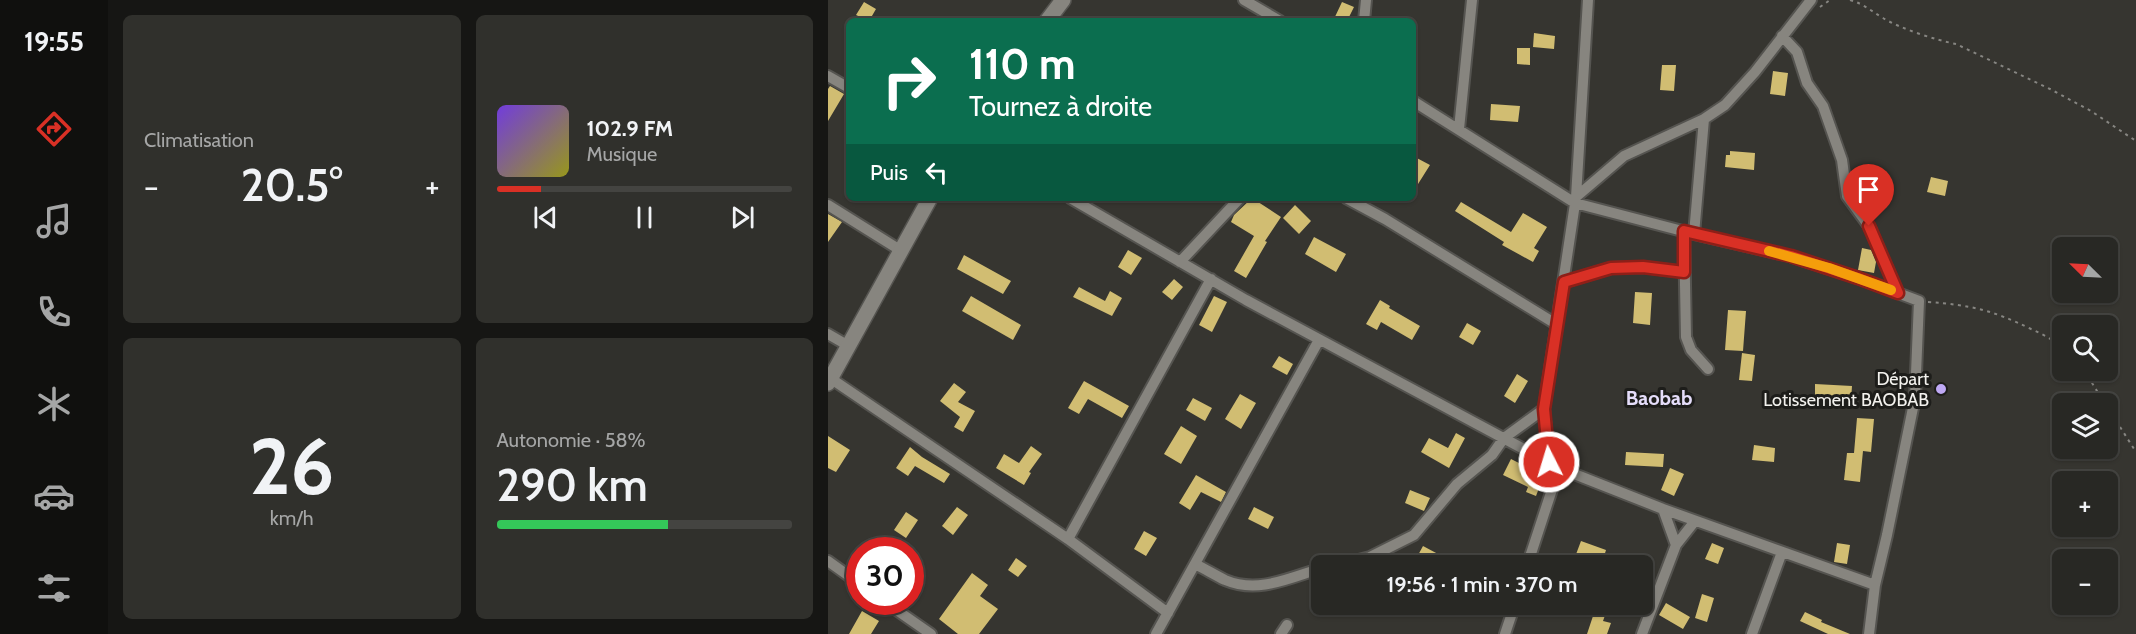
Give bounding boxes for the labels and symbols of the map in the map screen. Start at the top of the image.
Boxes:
pin [1843,164,1894,226]
north arrow [2052,237,2118,303]
place label: Départ Lotissement BAOBAB [1763,368,1929,411]
marker: Départ Lotissement BAOBAB [1934,382,1948,396]
district label: Baobab [1626,386,1692,410]
position arrow [1517,430,1581,494]
speed limit sign: 30 [846,537,924,615]

